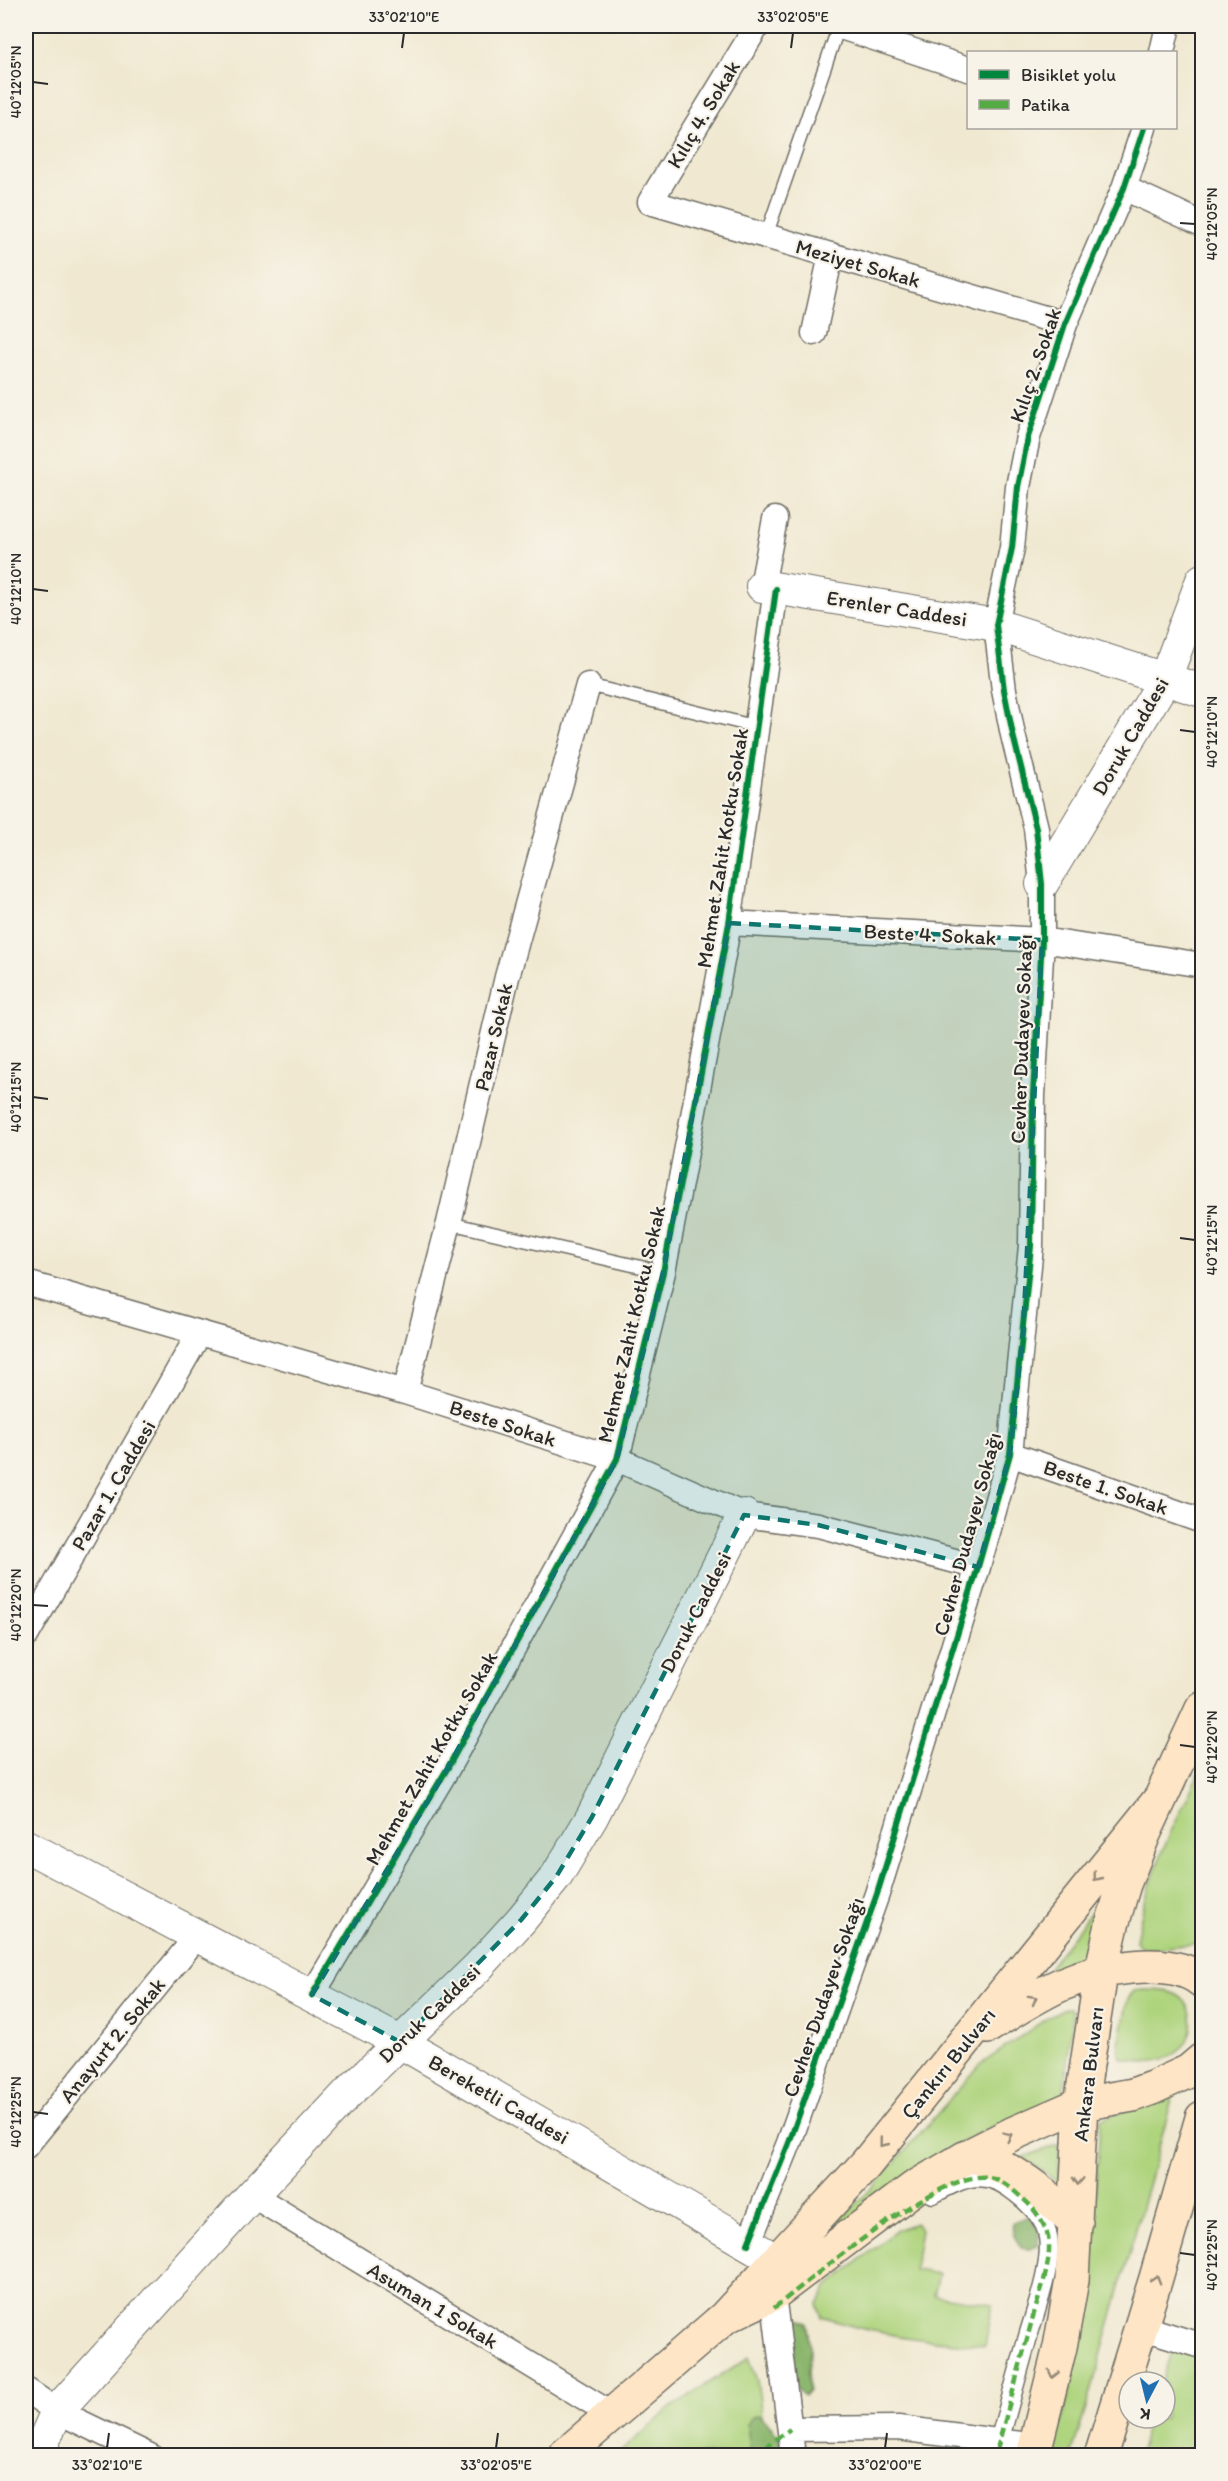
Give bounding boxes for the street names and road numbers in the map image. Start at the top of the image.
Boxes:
street label: Kılıç 4. Sokak [661,55,745,172]
street label: Meziyet Sokak [793,233,924,293]
street label: Kılıç 2. Sokak [1004,304,1066,426]
street label: Erenler Caddesi [825,585,969,631]
street label: Doruk Caddesi [1086,673,1174,799]
street label: Mehmet Zahit Kotku Sokak [691,726,753,970]
street label: Beste 4. Sokak [863,918,997,950]
street label: Cevher Dudayev Sokağı [1005,934,1037,1144]
street label: Pazar Sokak [468,980,518,1093]
street label: Mehmet Zahit Kotku Sokak [592,1203,671,1445]
street label: Beste Sokak [447,1394,560,1452]
street label: Pazar 1. Caddesi [66,1415,160,1555]
street label: Cevher Dudayev Sokağı [928,1429,1006,1639]
street label: Beste 1. Sokak [1040,1454,1172,1520]
street label: Doruk Caddesi [654,1548,736,1676]
street label: Mehmet Zahit Kotku Sokak [359,1646,503,1869]
street label: Cevher Dudayev Sokağı [777,1894,869,2100]
street label: Doruk Caddesi [373,1958,485,2068]
street label: Anayurt 2. Sokak [54,1972,170,2108]
street label: Çankırı Bulvarı [896,2002,1000,2124]
street label: Ankara Bulvarı [1067,2005,1109,2143]
street label: Bereketli Caddesi [424,2049,574,2149]
street label: Asuman 1 Sokak [363,2256,503,2354]

